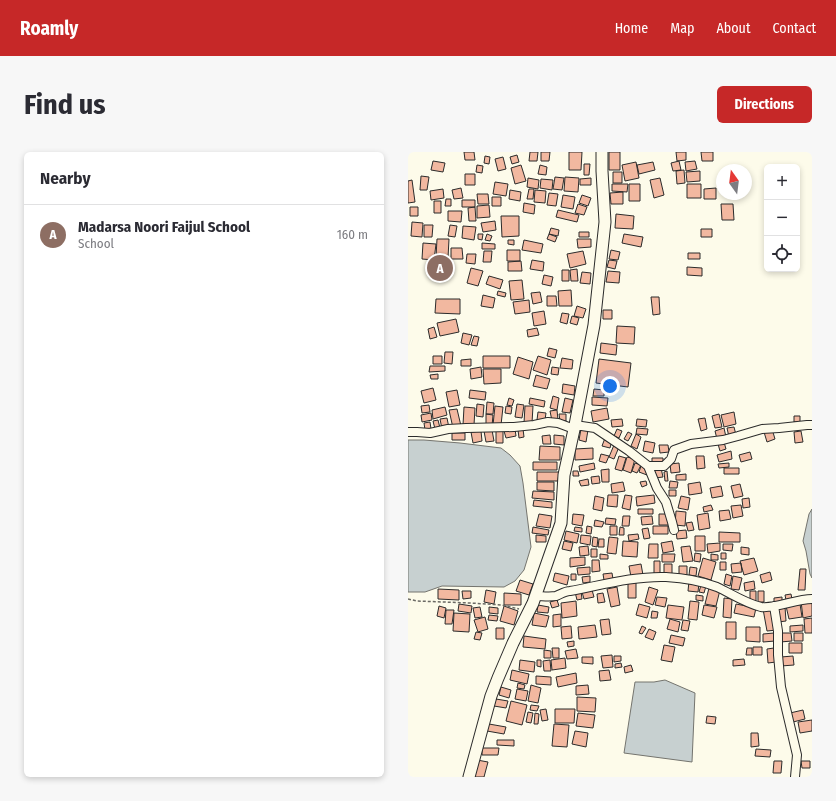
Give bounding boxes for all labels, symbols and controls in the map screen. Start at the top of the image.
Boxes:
text: Roamly [20,17,78,40]
text: Home [615,20,648,37]
text: Map [670,20,694,37]
text: About [716,20,751,37]
text: Contact [773,20,816,37]
button: Directions [717,86,812,123]
text: Find us [24,88,106,121]
north arrow [716,164,752,200]
map controls [764,164,800,272]
button: + [764,164,800,200]
text: Nearby [40,168,91,189]
button: − [764,200,800,236]
text: Madarsa Noori Faijul School [78,218,250,236]
text: A [49,227,57,242]
text: 160 m [337,227,368,242]
text: School [78,236,114,251]
button: locate [764,236,800,272]
pin: A [427,253,453,283]
your location [600,376,620,396]

